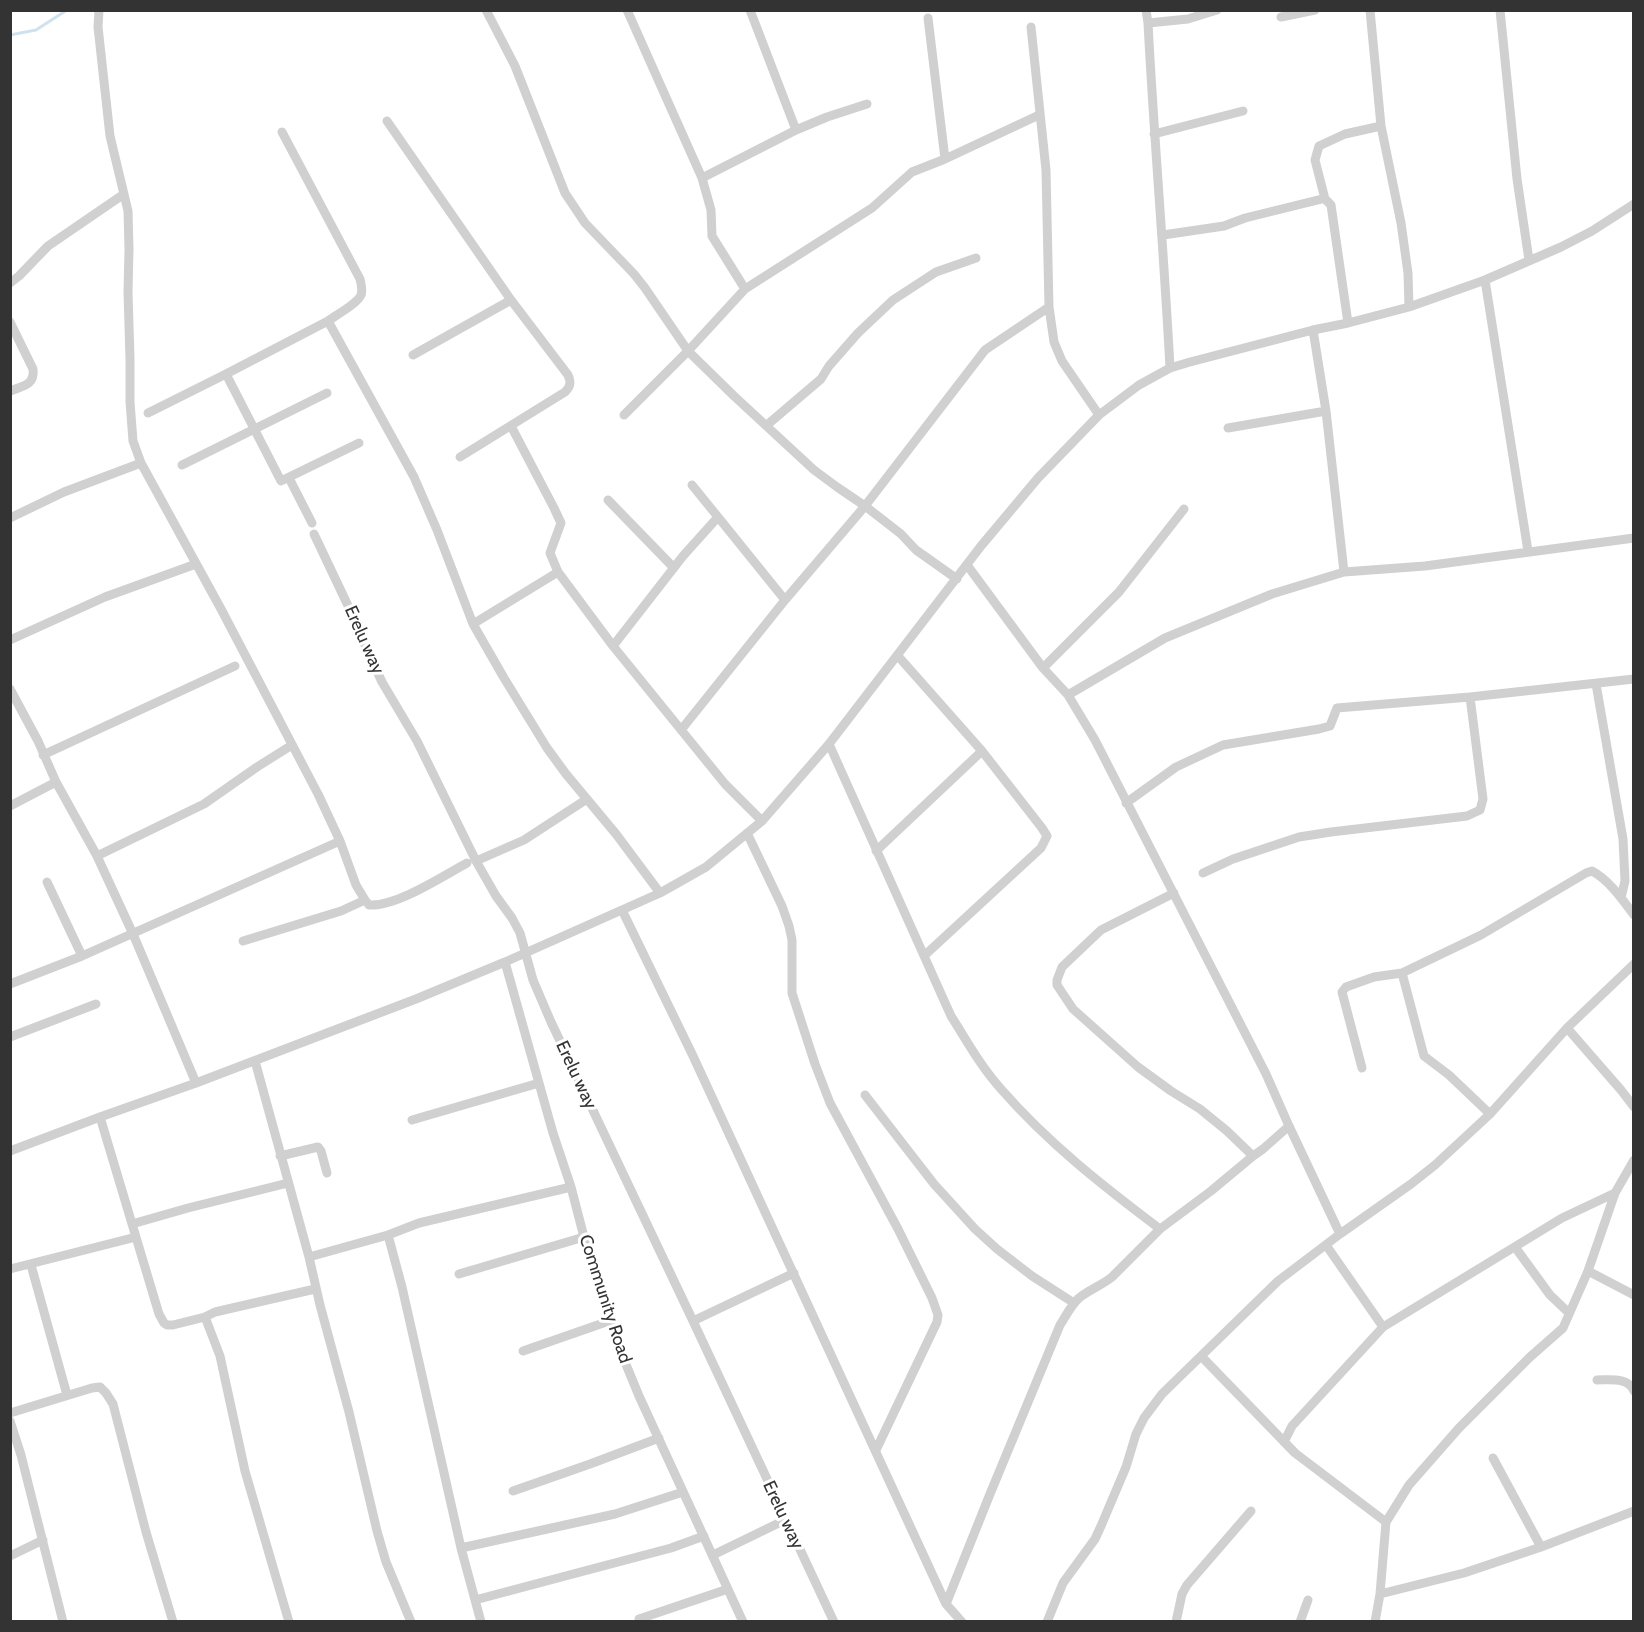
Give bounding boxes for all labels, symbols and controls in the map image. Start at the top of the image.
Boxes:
street label: Erelu way [339,602,389,678]
street label: Erelu way [551,1038,601,1112]
street label: Community Road [574,1232,636,1366]
street label: Erelu way [758,1478,808,1552]

